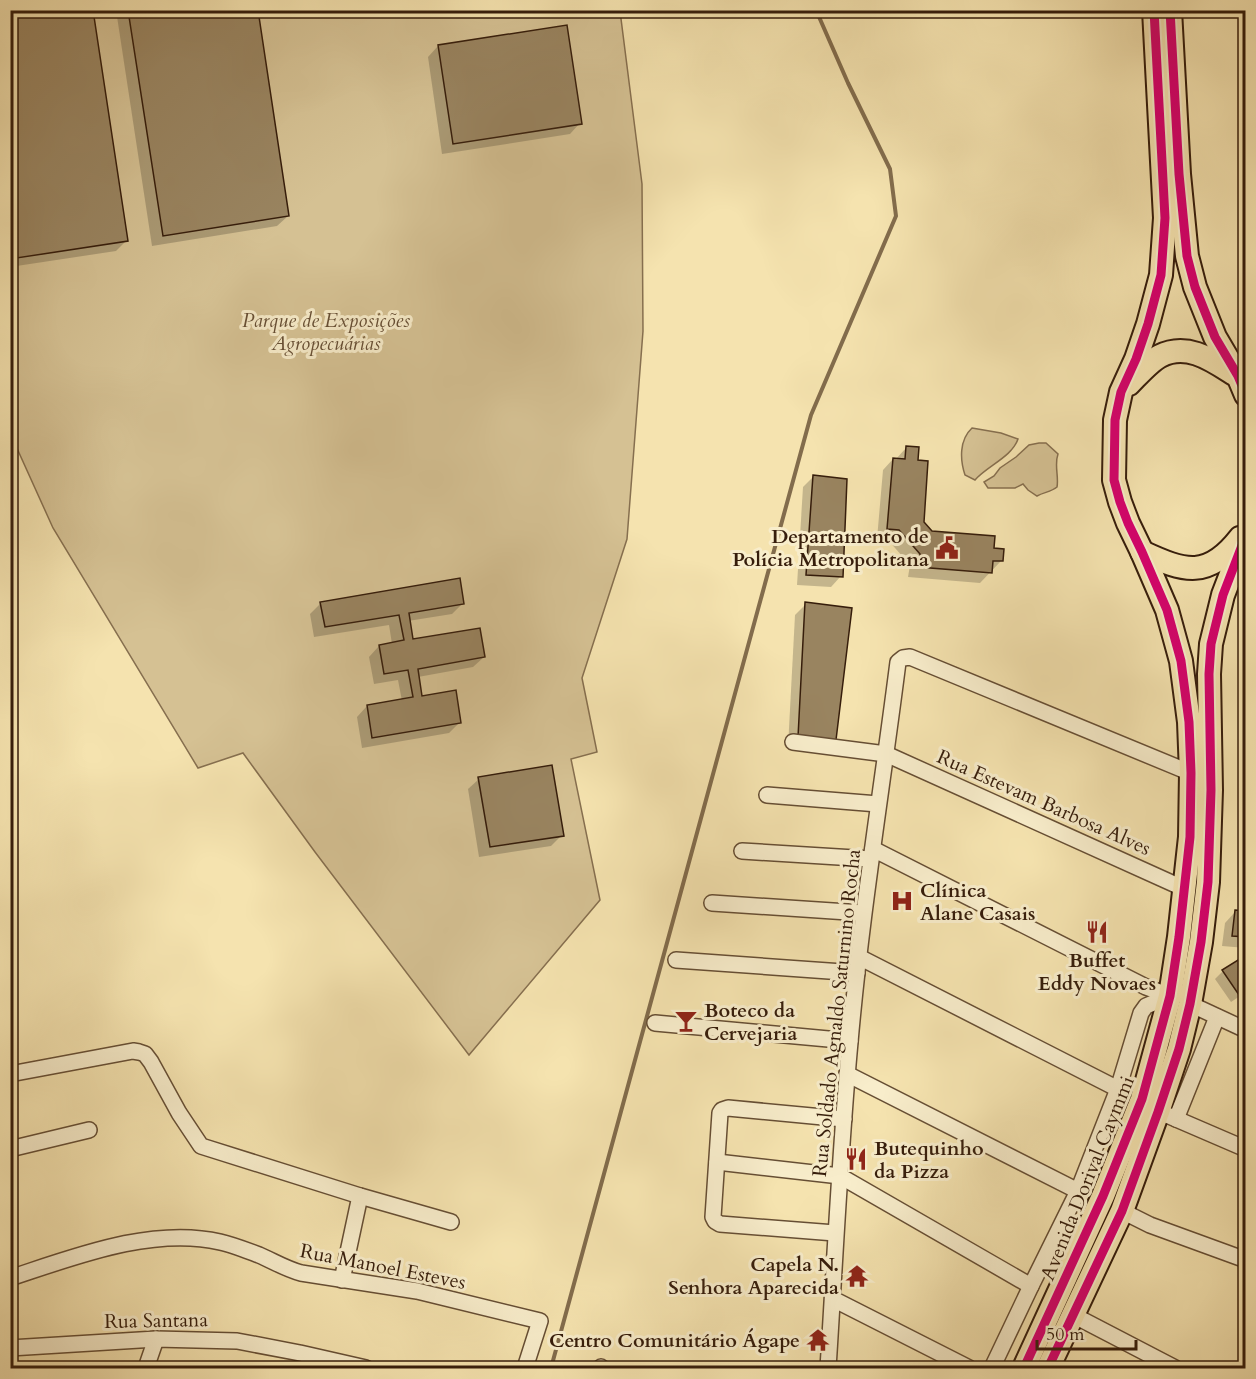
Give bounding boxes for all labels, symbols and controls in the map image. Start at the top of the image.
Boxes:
park label: Parque de Exposições Agropecuárias [242,307,410,357]
place label: Departamento de Polícia Metropolitana [732,523,929,573]
public building icon: Departamento de Polícia Metropolitana [934,535,960,561]
street label: Rua Estevam Barbosa Alves [933,743,1155,862]
street label: Rua Soldado Agnaldo Saturnino Rocha [806,847,867,1178]
place label: Clínica Alane Casais [920,877,1036,927]
hospital icon: Clínica Alane Casais [889,888,915,914]
restaurant icon: Buffet Eddy Novaes [1084,919,1110,945]
place label: Buffet Eddy Novaes [1038,947,1156,997]
place label: Boteco da Cervejaria [704,997,797,1047]
bar icon: Boteco da Cervejaria [673,1008,699,1034]
street label: Avenida Dorival Caymmi [1034,1072,1141,1284]
place label: Butequinho da Pizza [874,1135,984,1185]
restaurant icon: Butequinho da Pizza [843,1146,869,1172]
street label: Rua Manoel Esteves [298,1237,468,1296]
place label: Capela N. Senhora Aparecida [668,1251,839,1301]
temple icon: Capela N. Senhora Aparecida [844,1263,870,1289]
street label: Rua Santana [104,1306,209,1335]
scale bar [1037,1313,1136,1351]
text: 50 m [1046,1322,1085,1347]
place label: Centro Comunitário Ágape [549,1327,800,1354]
temple icon: Centro Comunitário Ágape [805,1327,831,1353]

